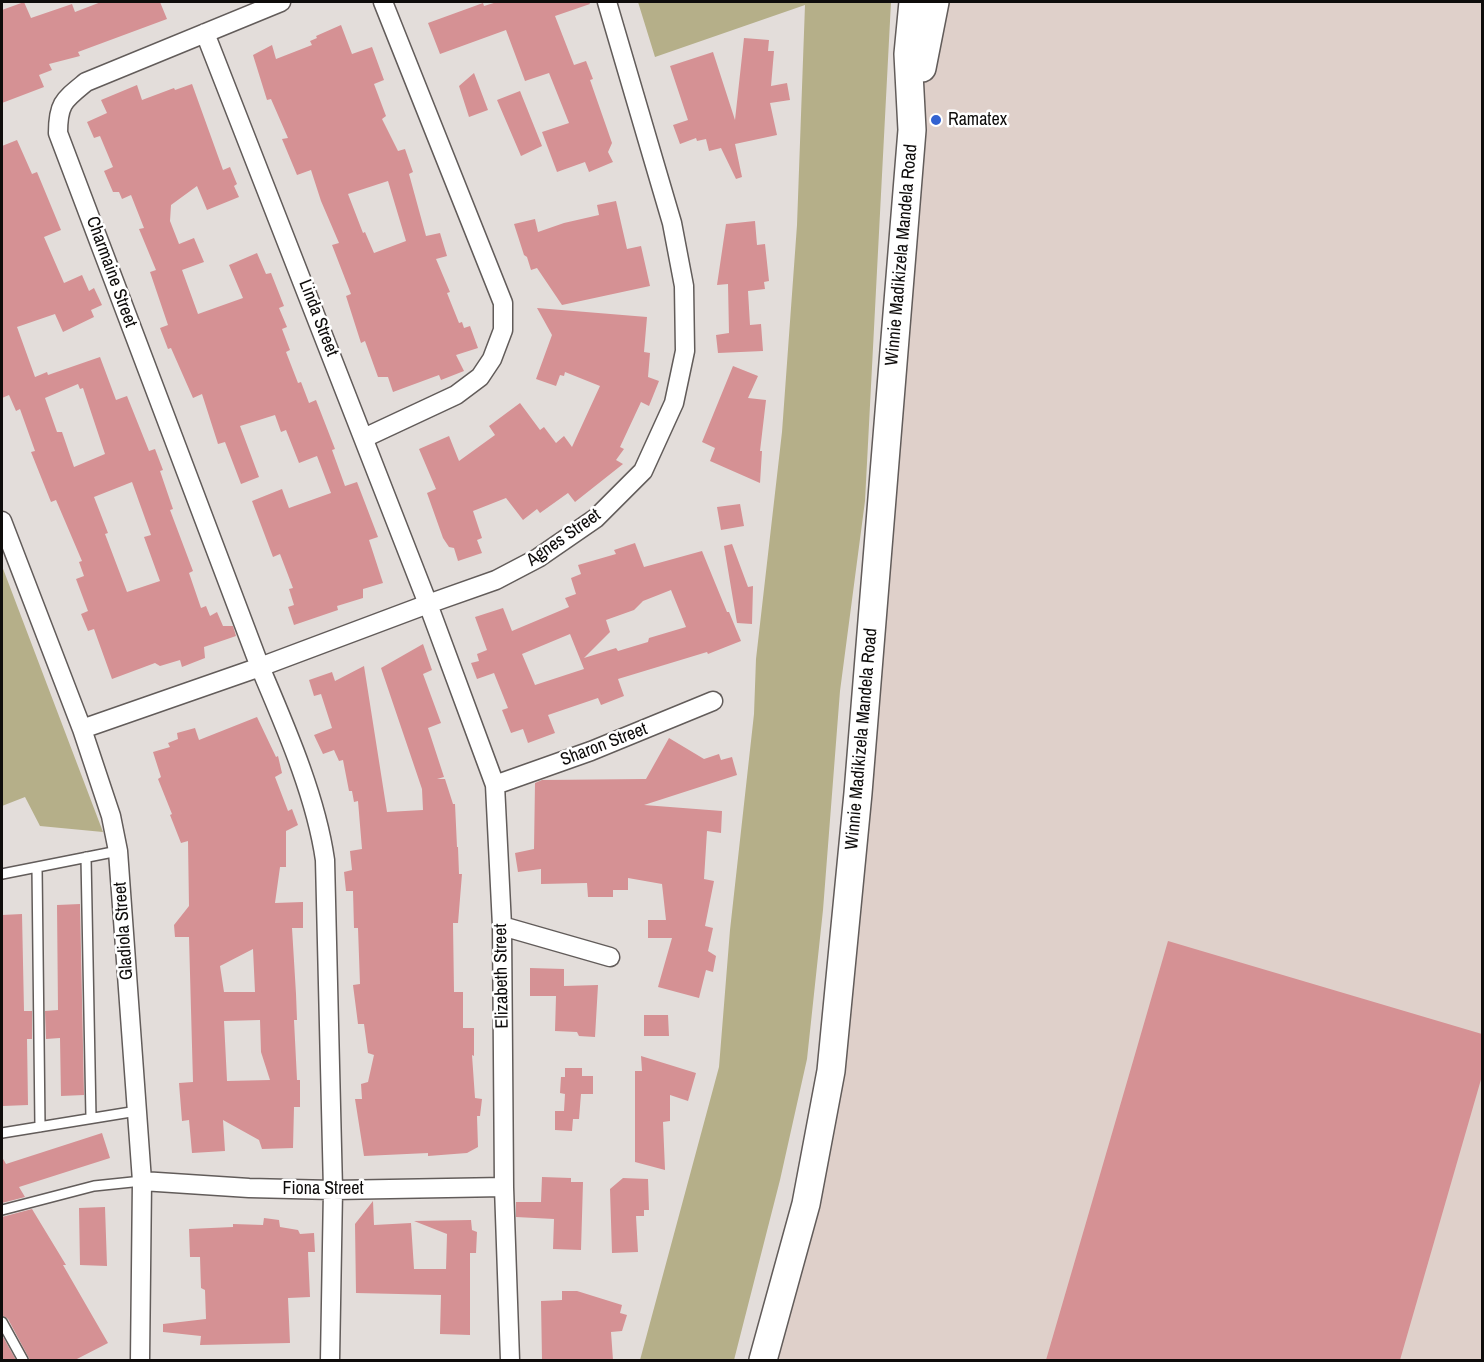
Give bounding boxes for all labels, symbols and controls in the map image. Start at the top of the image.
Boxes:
place label: Ramatex [948,109,1007,131]
marker: Ramatex [929,113,943,127]
street label: Winnie Madikizela Mandela Road [882,143,922,367]
street label: Charmaine Street [81,214,141,330]
street label: Linda Street [294,277,342,359]
street label: Agnes Street [523,505,605,571]
street label: Winnie Madikizela Mandela Road [842,627,882,851]
street label: Sharon Street [558,719,650,771]
street label: Gladiola Street [110,881,138,981]
street label: Elizabeth Street [490,923,514,1029]
street label: Fiona Street [282,1178,364,1200]

